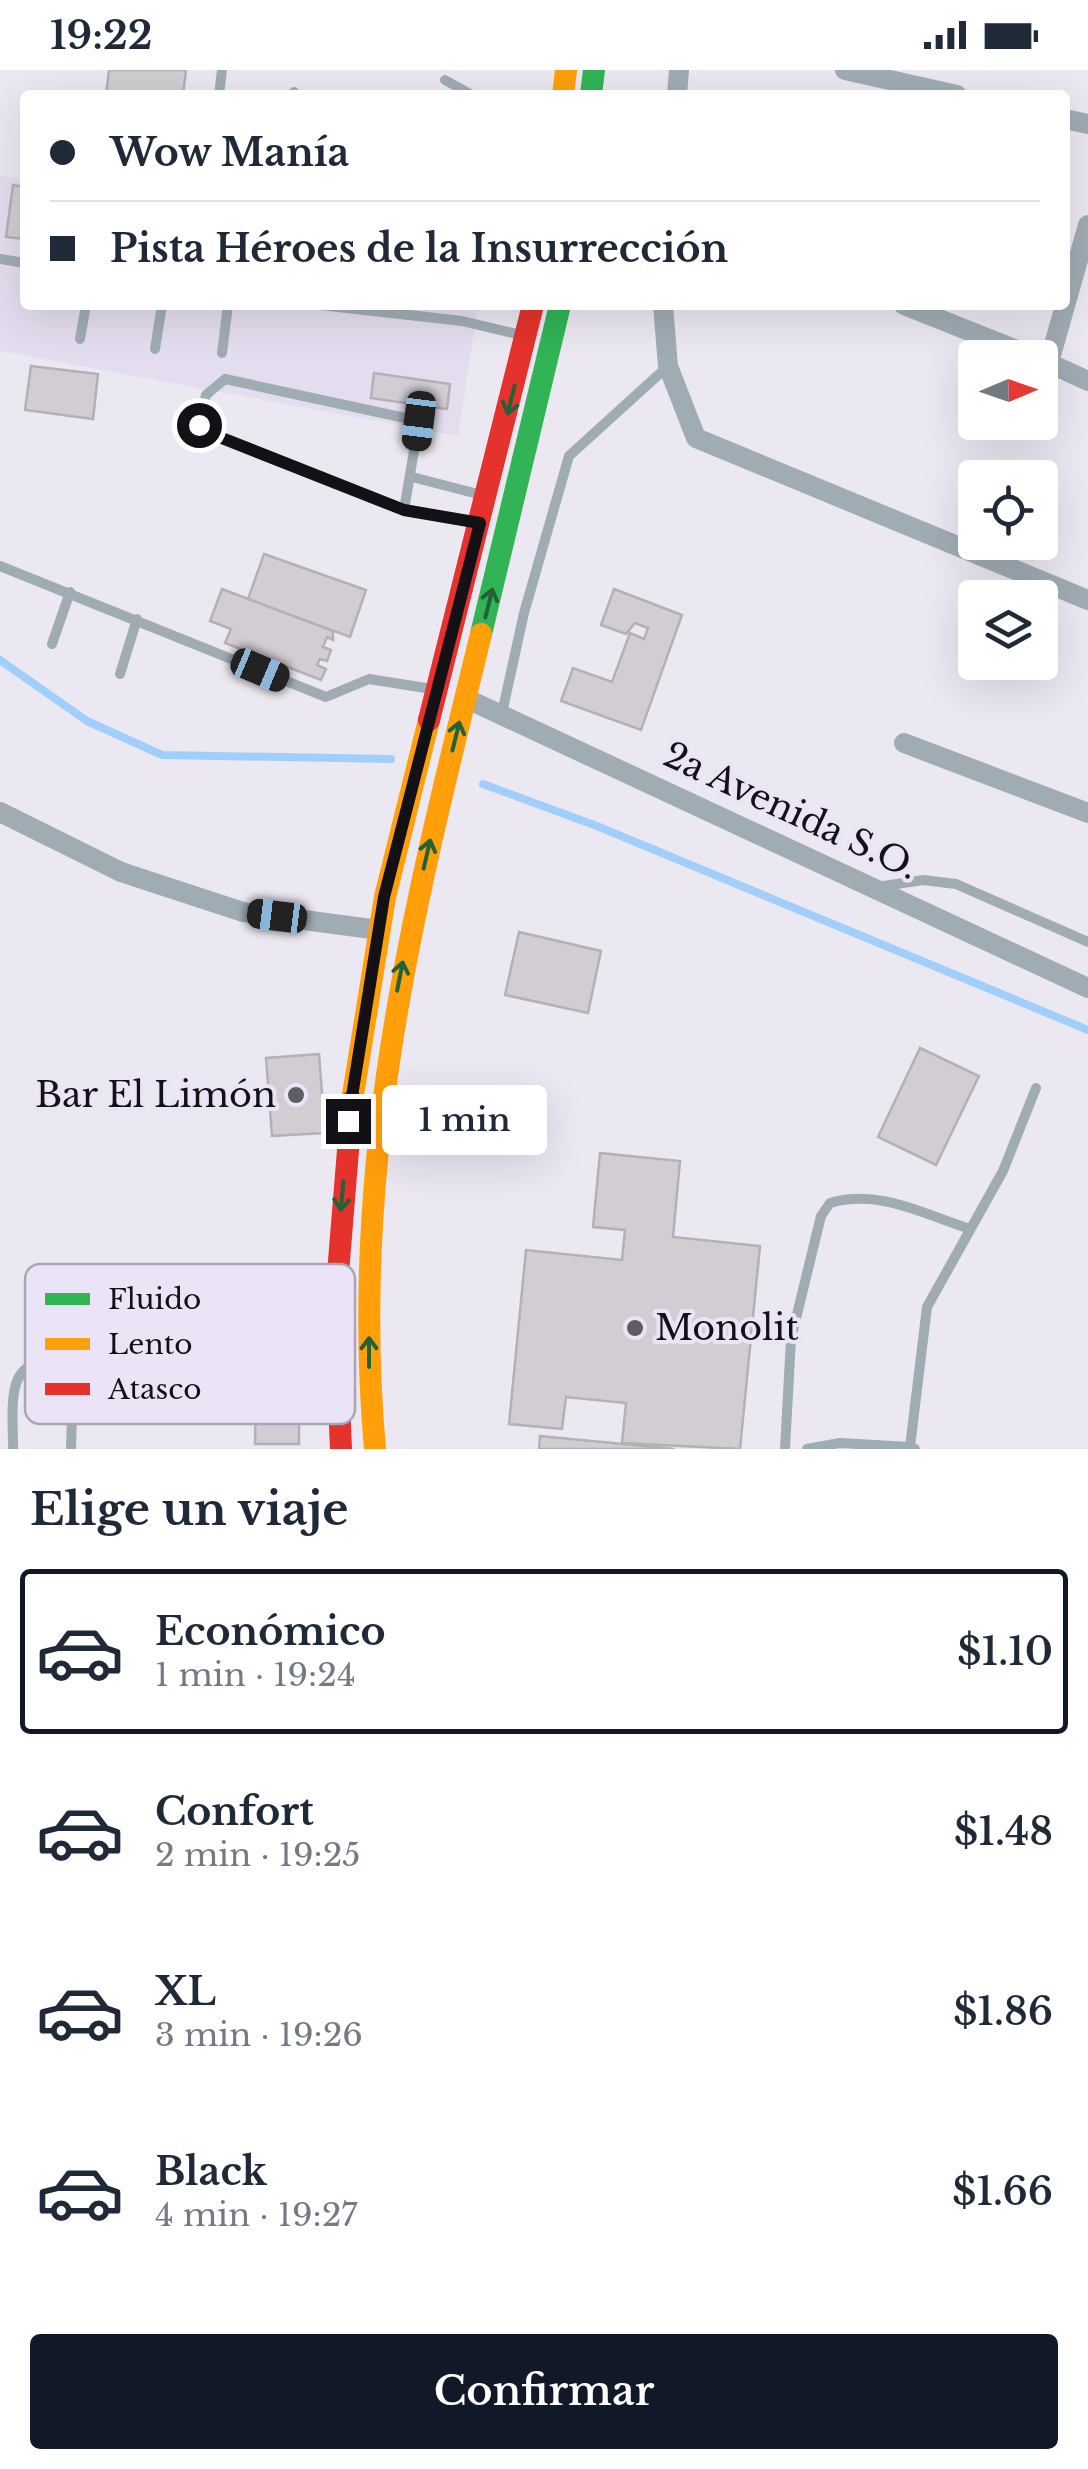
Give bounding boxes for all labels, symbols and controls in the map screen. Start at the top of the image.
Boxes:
text: 19:22 [50,12,152,59]
text: Wow Manía [110,129,349,176]
text: Pista Héroes de la Insurrección [110,225,728,272]
north arrow [958,340,1058,440]
map controls [958,340,1058,680]
one-way arrow [501,384,520,415]
car [400,389,438,453]
route start [177,403,222,448]
button: locate [958,460,1058,560]
button: layers [958,580,1058,680]
one-way arrow [480,588,499,619]
car [227,644,293,696]
one-way arrow [448,721,466,753]
street label: 2a Avenida S.O. [657,733,925,888]
one-way arrow [419,839,437,871]
car [245,897,309,935]
one-way arrow [392,961,411,993]
place label: Bar El Limón [35,1073,276,1116]
marker: Bar El Limón [285,1084,307,1106]
callout: 1 min [383,1086,548,1156]
route end [326,1099,371,1144]
text: 1 min [418,1100,511,1140]
one-way arrow [332,1179,351,1211]
legend [25,1264,355,1424]
text: Fluido [108,1282,201,1317]
place label: Monolit [655,1306,799,1349]
marker: Monolit [624,1317,646,1339]
text: Lento [108,1327,193,1362]
one-way arrow [360,1336,378,1368]
text: Atasco [107,1372,202,1407]
text: Elige un viaje [30,1481,349,1537]
icon: car [35,1607,125,1697]
text: Económico [155,1608,386,1655]
text: $1.10 [957,1628,1053,1675]
text: 1 min · 19:24 [155,1655,356,1695]
icon: car [35,1787,125,1877]
text: Confort [155,1788,314,1835]
text: $1.48 [954,1808,1053,1855]
text: 2 min · 19:25 [155,1835,361,1875]
icon: car [35,1967,125,2057]
text: XL [155,1968,216,2015]
text: $1.86 [953,1988,1053,2035]
text: 3 min · 19:26 [155,2015,363,2055]
icon: car [35,2147,125,2237]
text: Black [155,2148,267,2195]
text: $1.66 [952,2168,1053,2215]
text: 4 min · 19:27 [155,2195,357,2235]
button: Confirmar [30,2334,1058,2449]

